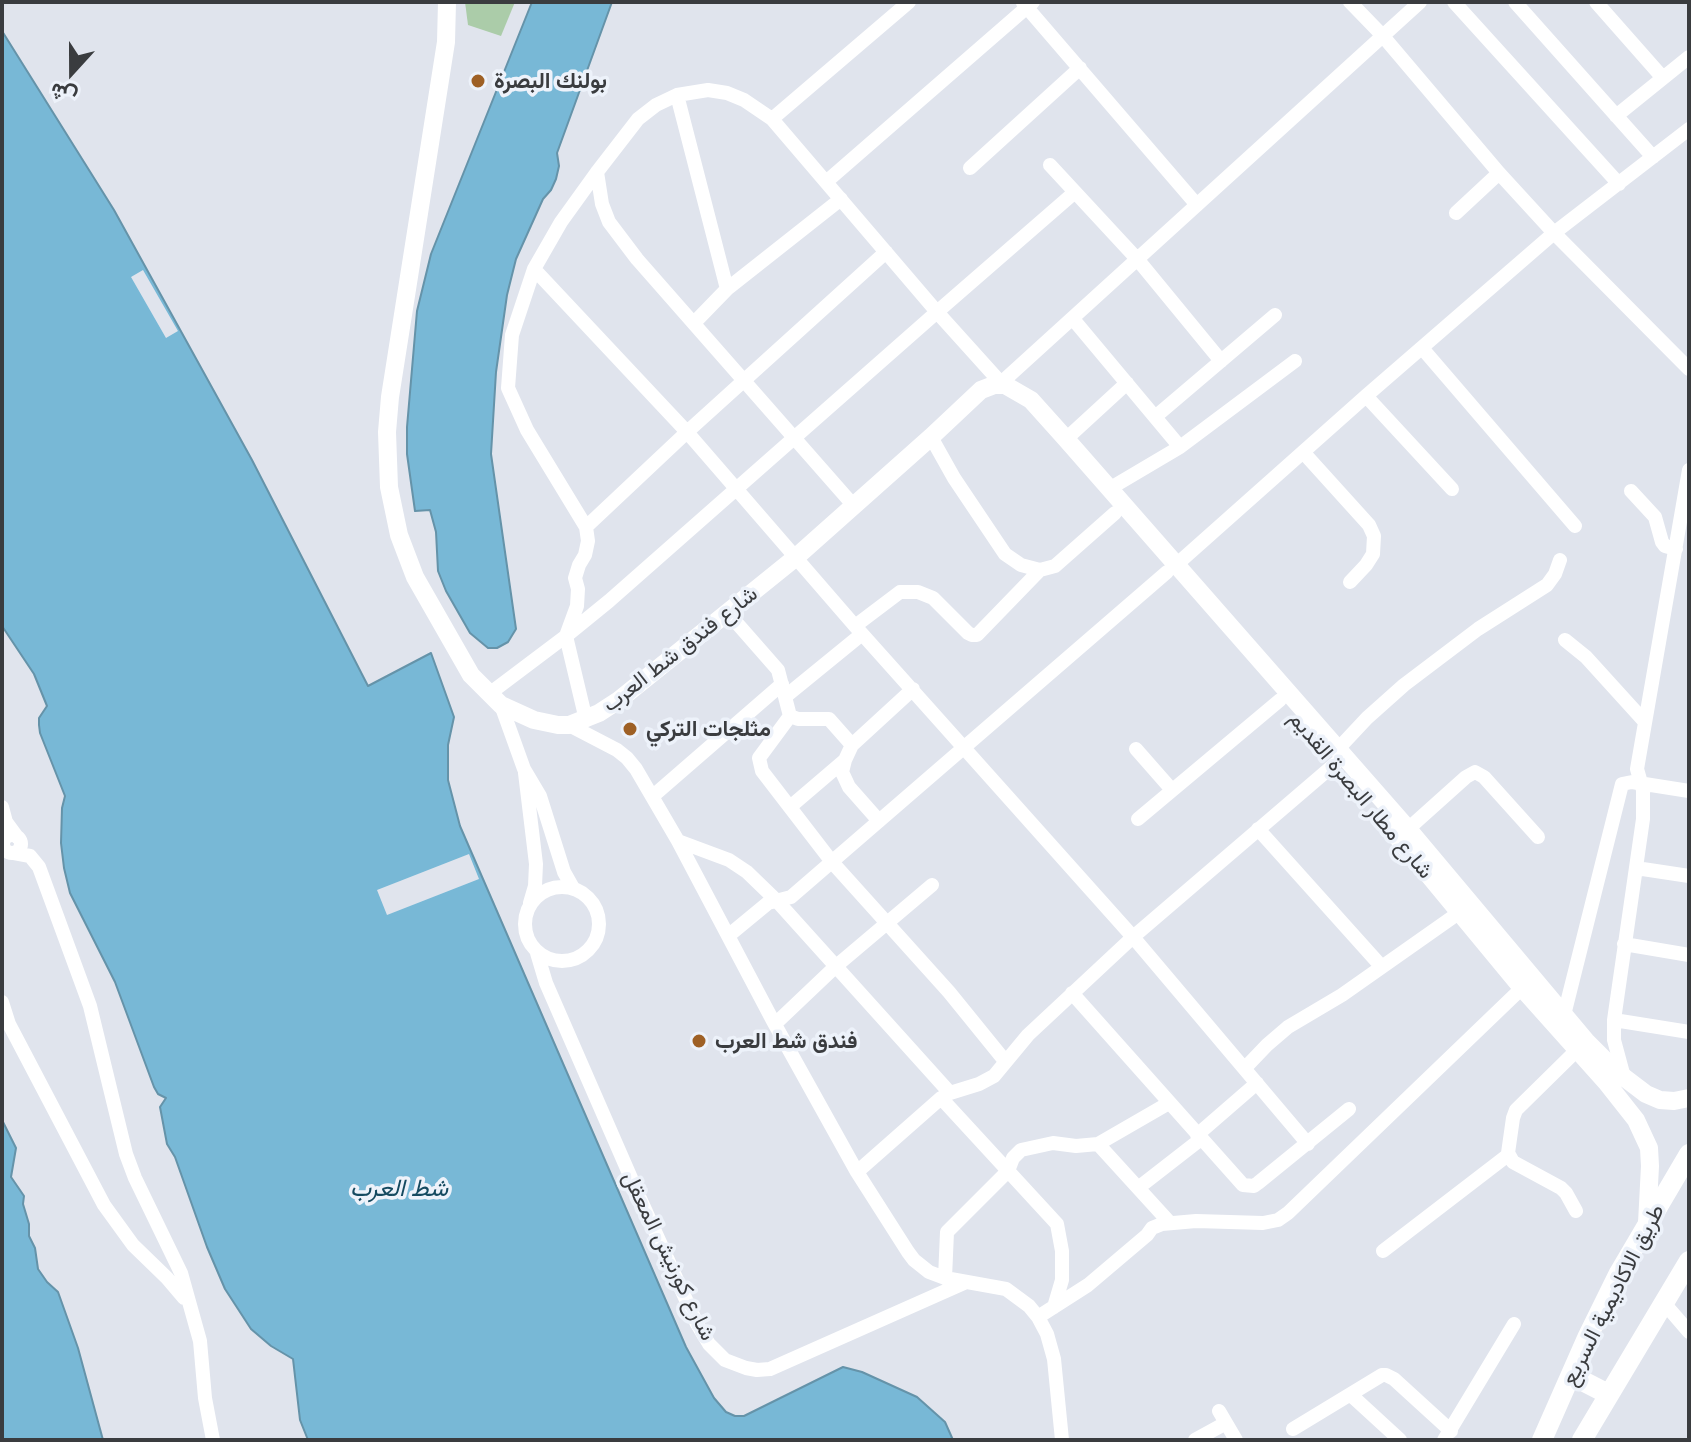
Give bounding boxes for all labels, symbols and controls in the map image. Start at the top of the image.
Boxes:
north arrow [32,32,112,112]
place label: بولنك البصرة [494,68,607,94]
marker: بولنك البصرة [469,72,487,90]
text: ش [46,78,80,112]
street label: شارع فندق شط العرب [597,580,763,718]
street label: شارع مطار البصرة القديم [1283,706,1439,884]
place label: مثلجات التركي [646,716,771,742]
marker: مثلجات التركي [621,720,639,738]
place label: فندق شط العرب [715,1028,857,1054]
marker: فندق شط العرب [690,1032,708,1050]
street label: شارع كورنيش المعقل [617,1167,721,1345]
water label: شط العرب [350,1174,448,1202]
street label: طريق الاكاديمية السريع [1556,1200,1670,1390]

